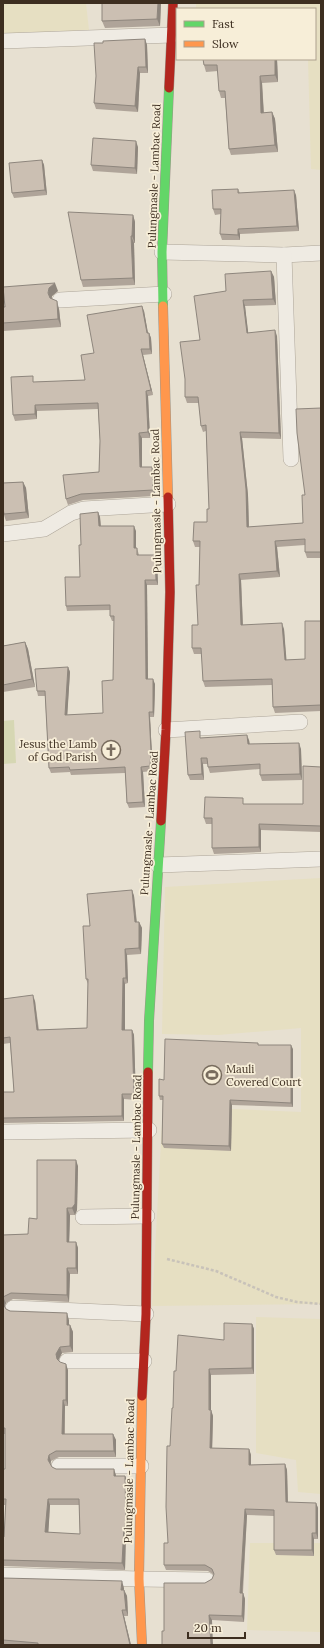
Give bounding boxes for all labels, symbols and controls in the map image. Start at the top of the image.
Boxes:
legend [176,8,316,60]
text: Fast [212,16,235,31]
text: Slow [212,36,239,51]
street label: Pulungmasle - Lambac Road [144,103,164,249]
street label: Pulungmasle - Lambac Road [148,428,164,573]
place label: Jesus the Lamb of God Parish [18,737,97,764]
church icon: Jesus the Lamb of God Parish [100,739,122,761]
street label: Pulungmasle - Lambac Road [137,750,161,896]
place label: Mauli Covered Court [226,1062,302,1089]
sports icon: Mauli Covered Court [201,1064,223,1086]
street label: Pulungmasle - Lambac Road [128,1074,144,1219]
street label: Pulungmasle - Lambac Road [121,1398,137,1543]
scale bar [188,1614,245,1640]
text: 20 m [194,1620,222,1635]

